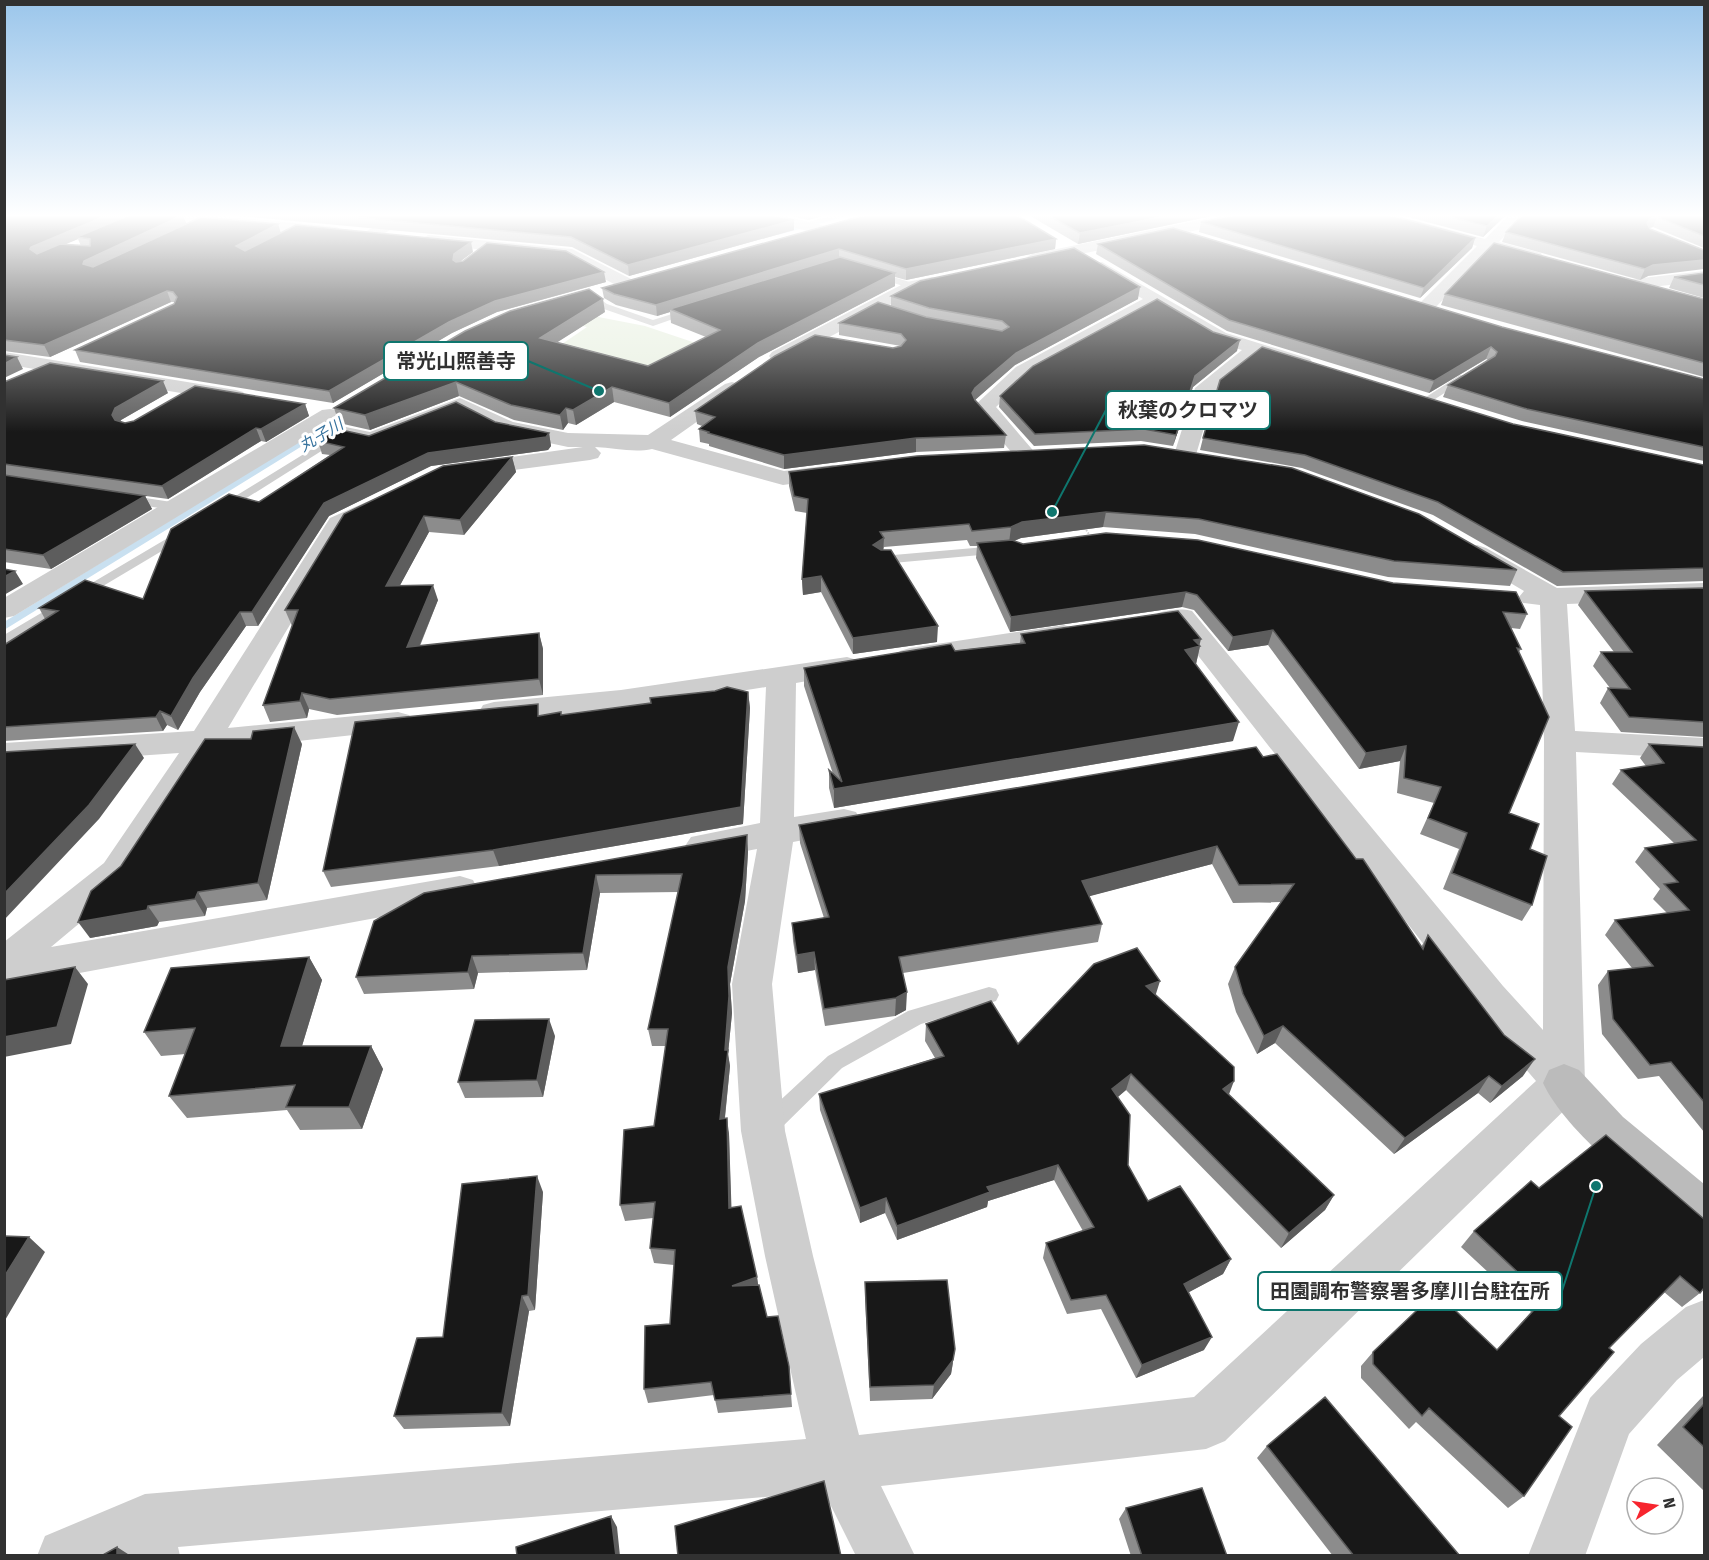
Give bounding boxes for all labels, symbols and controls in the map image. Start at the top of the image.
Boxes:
callout: 常光山照善寺 [384,342,528,380]
text: 常光山照善寺 [396,349,516,373]
callout: 秋葉のクロマツ [1106,391,1270,429]
text: 秋葉のクロマツ [1118,398,1258,422]
water label: 丸子川 [296,413,348,456]
callout: 田園調布警察署多摩川台駐在所 [1258,1272,1562,1310]
text: 田園調布警察署多摩川台駐在所 [1270,1279,1550,1303]
north arrow [1625,1476,1685,1536]
text: N [1659,1496,1680,1510]

